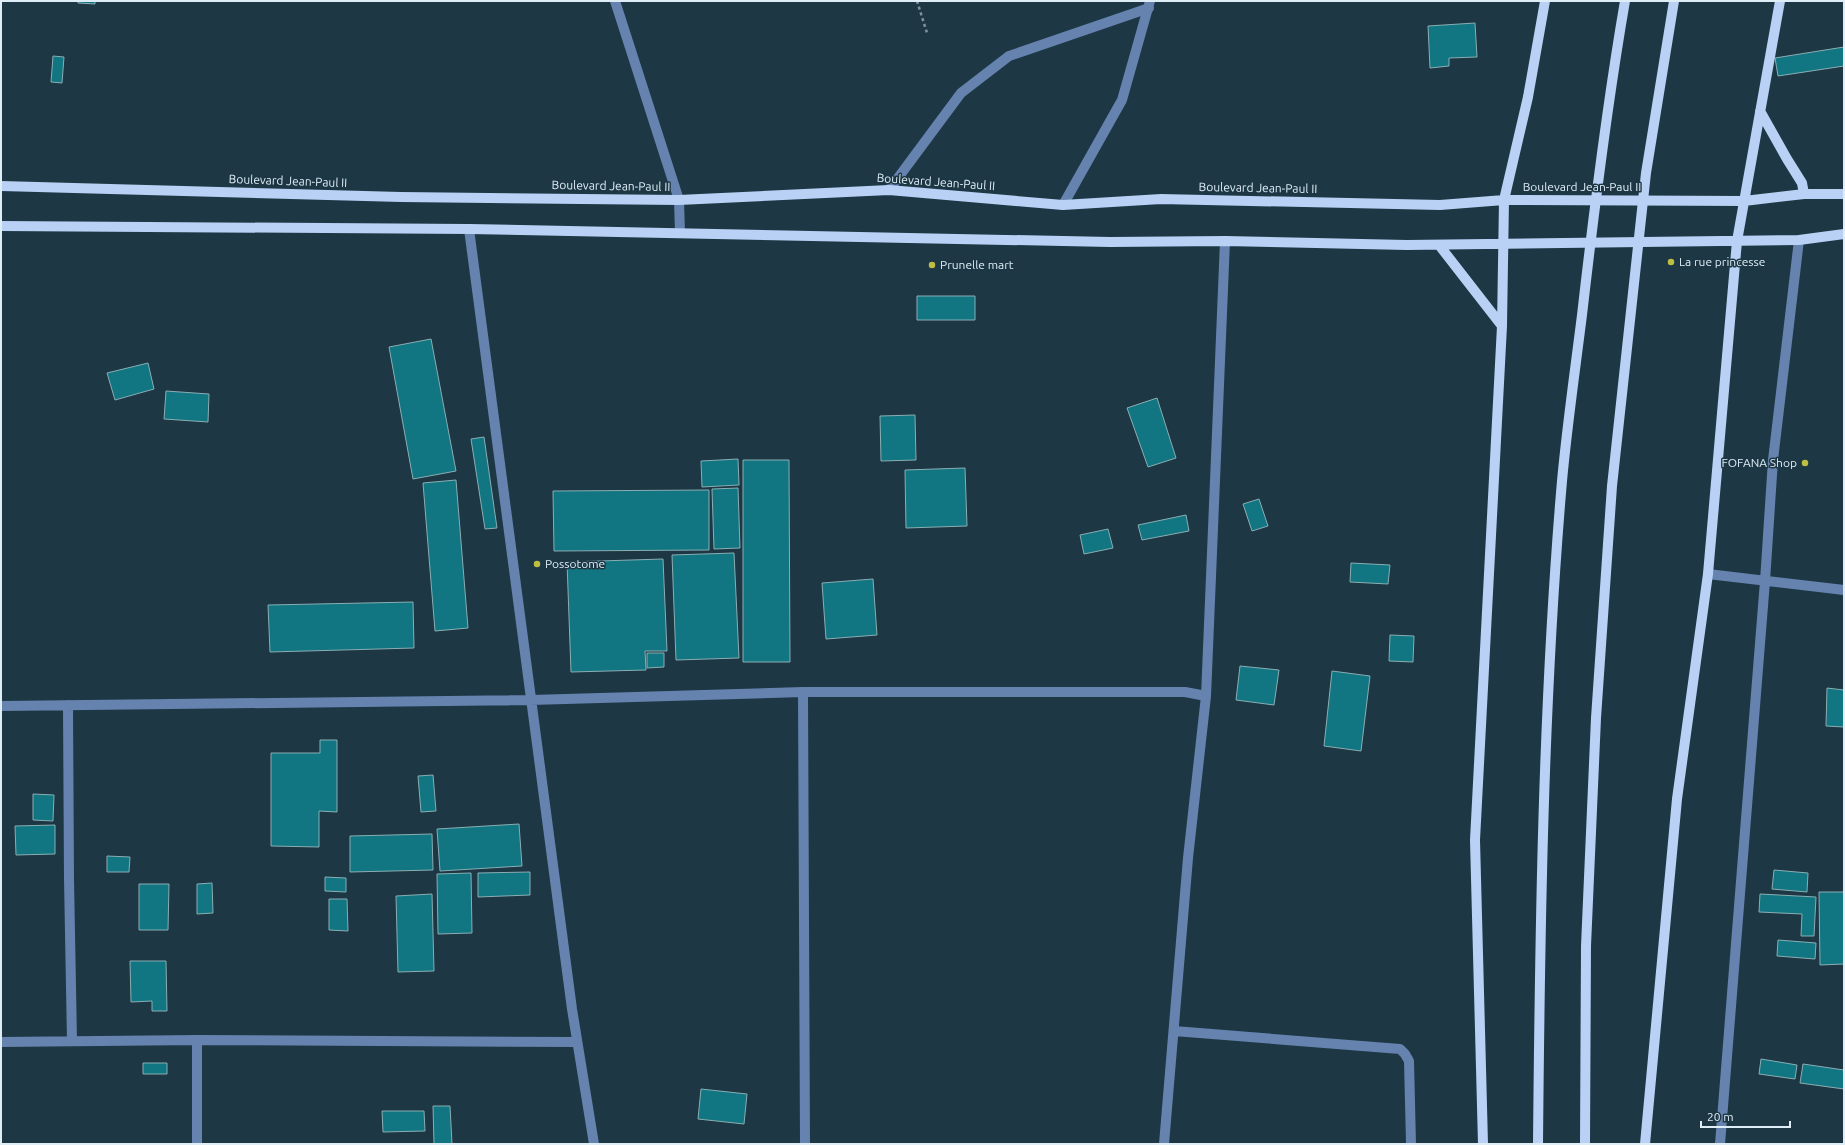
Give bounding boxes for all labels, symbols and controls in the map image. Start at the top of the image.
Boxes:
street label: Boulevard Jean-Paul II [876,171,996,192]
street label: Boulevard Jean-Paul II [228,172,348,189]
street label: Boulevard Jean-Paul II [552,178,670,193]
street label: Boulevard Jean-Paul II [1199,180,1317,195]
street label: Boulevard Jean-Paul II [1523,180,1641,193]
place label: La rue princesse [1679,255,1765,268]
marker: La rue princesse [1666,257,1676,267]
place label: Prunelle mart [940,258,1014,271]
marker: Prunelle mart [927,260,937,270]
place label: FOFANA Shop [1721,456,1797,469]
marker: FOFANA Shop [1800,458,1810,468]
place label: Possotome [545,557,605,570]
marker: Possotome [532,559,542,569]
scale bar [1701,1103,1790,1129]
text: 20 m [1707,1110,1734,1123]

